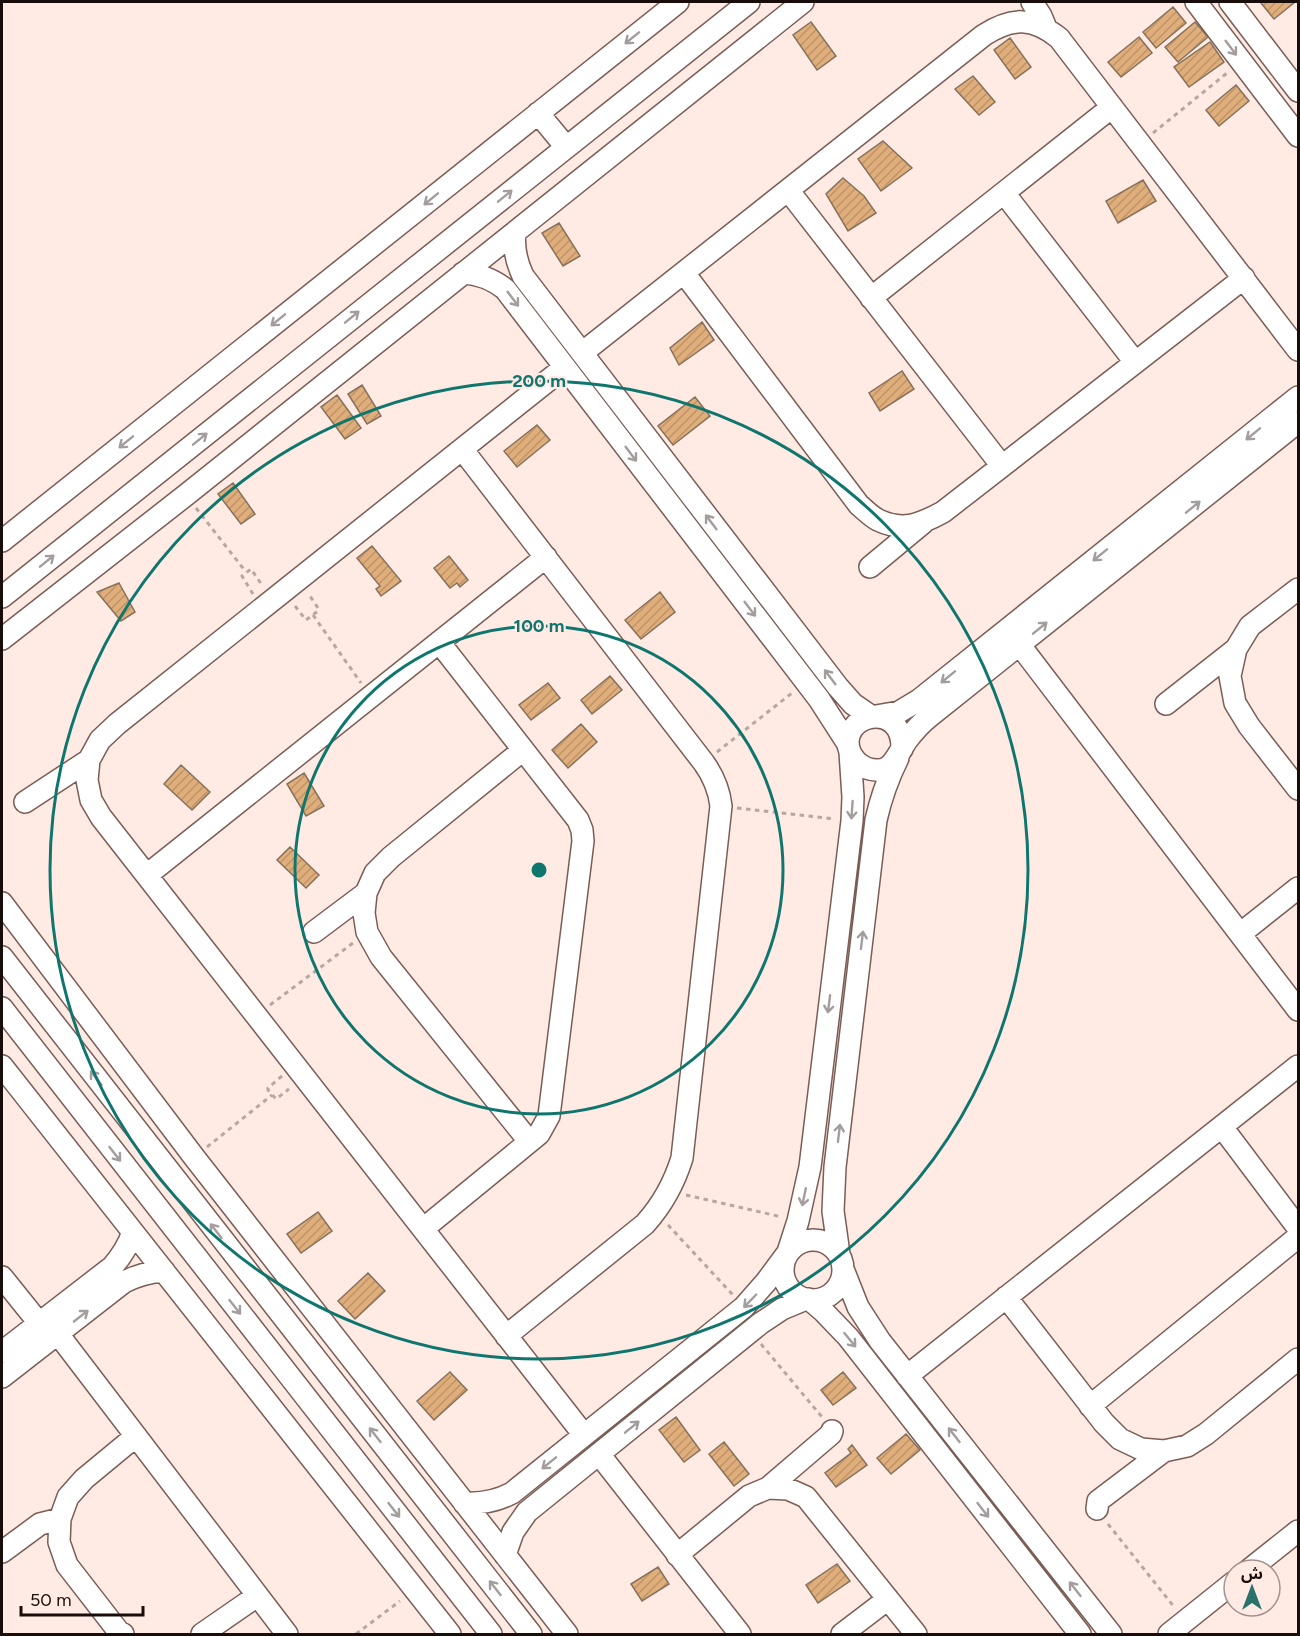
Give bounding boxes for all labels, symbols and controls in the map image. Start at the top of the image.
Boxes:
one-way arrow [625,31,641,44]
one-way arrow [1225,40,1238,56]
one-way arrow [496,189,512,202]
one-way arrow [423,192,439,205]
one-way arrow [506,291,519,307]
one-way arrow [344,311,360,324]
one-way arrow [270,314,286,327]
text: 200 m [512,370,566,392]
one-way arrow [1245,427,1261,440]
one-way arrow [192,432,207,446]
one-way arrow [118,435,134,448]
one-way arrow [625,445,638,461]
one-way arrow [1184,500,1200,513]
one-way arrow [705,514,718,530]
one-way arrow [1093,549,1109,562]
one-way arrow [39,554,55,567]
one-way arrow [744,600,756,616]
text: 100 m [514,615,564,637]
one-way arrow [1032,621,1047,635]
one-way arrow [823,669,836,685]
one-way arrow [940,671,956,684]
one-way arrow [847,800,858,819]
centre of rings [529,860,549,880]
one-way arrow [857,930,868,950]
one-way arrow [824,993,835,1013]
one-way arrow [90,1070,103,1086]
one-way arrow [834,1124,845,1144]
one-way arrow [109,1145,121,1161]
one-way arrow [798,1187,809,1206]
one-way arrow [210,1224,223,1240]
one-way arrow [743,1294,757,1309]
one-way arrow [229,1299,242,1315]
one-way arrow [73,1309,89,1322]
one-way arrow [844,1332,857,1348]
one-way arrow [624,1420,639,1434]
one-way arrow [369,1427,382,1443]
one-way arrow [948,1428,961,1444]
one-way arrow [542,1457,558,1470]
one-way arrow [388,1502,401,1518]
one-way arrow [977,1502,990,1518]
north arrow [1222,1558,1282,1618]
text: ش [1241,1564,1263,1583]
scale bar [21,1579,142,1617]
one-way arrow [489,1581,502,1597]
one-way arrow [1068,1581,1081,1597]
text: 50 m [30,1589,72,1611]

